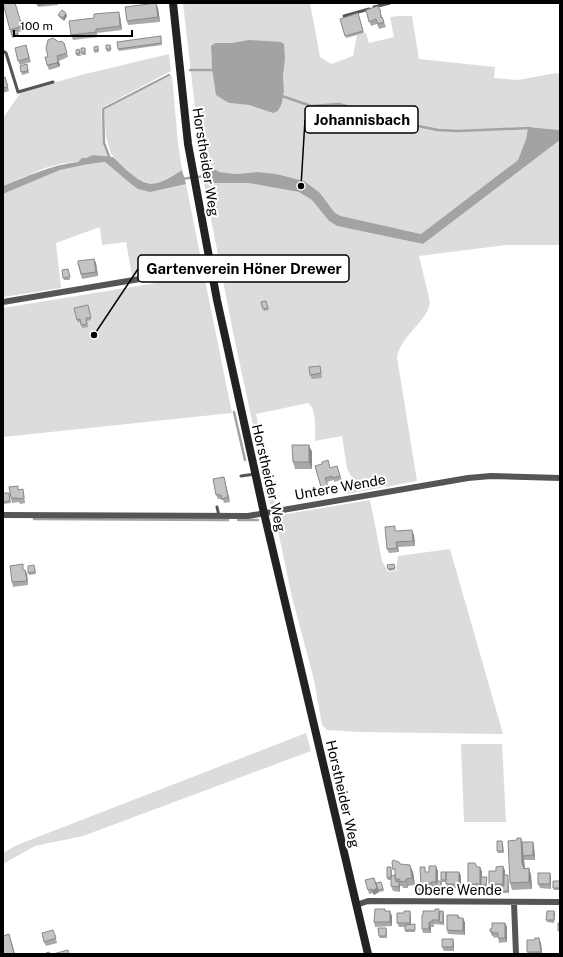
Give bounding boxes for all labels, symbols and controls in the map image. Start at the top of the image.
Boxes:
scale bar [14,12,132,38]
text: 100 m [20,19,53,33]
street label: Horstheider Weg [189,106,223,218]
callout: Johannisbach [305,106,418,133]
text: Johannisbach [314,111,410,128]
callout: Gartenverein Höner Drewer [138,255,349,282]
text: Gartenverein Höner Drewer [146,260,342,277]
street label: Horstheider Weg [249,423,289,534]
street label: Untere Wende [293,471,387,503]
street label: Horstheider Weg [323,739,363,850]
street label: Obere Wende [414,882,502,898]

